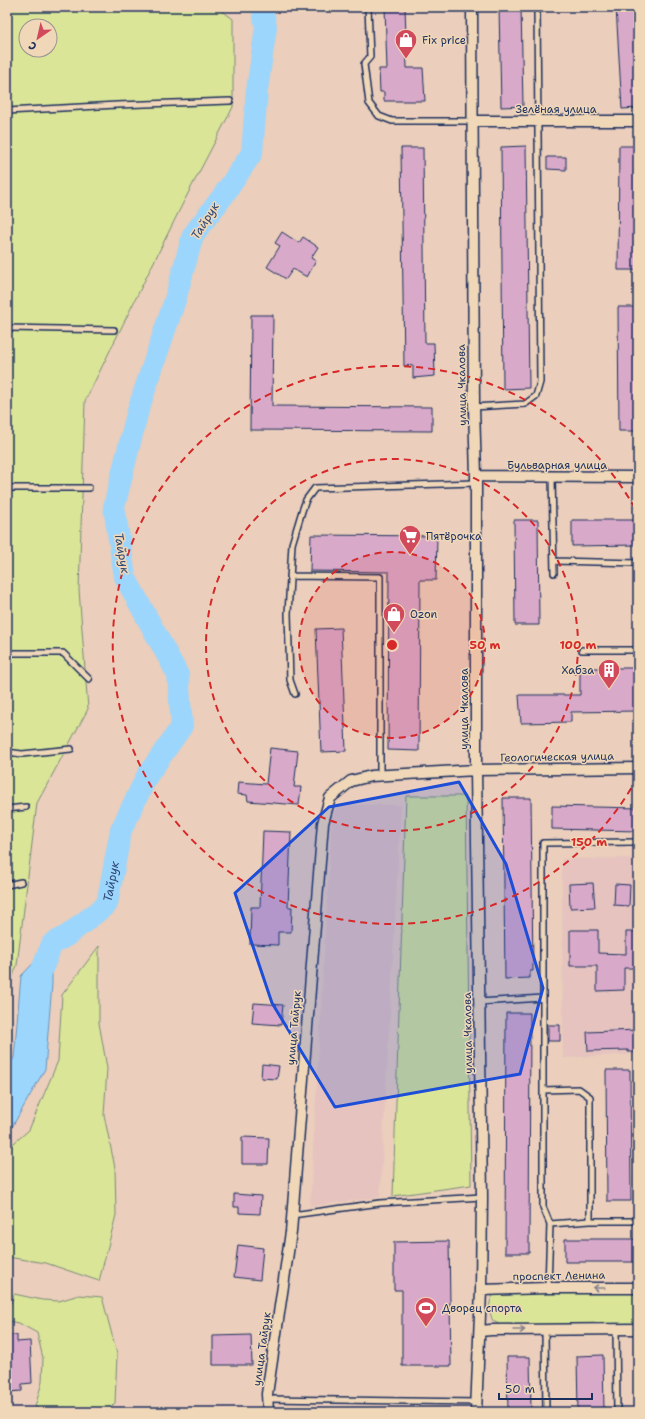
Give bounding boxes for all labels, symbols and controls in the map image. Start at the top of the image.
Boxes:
north arrow [18,18,58,58]
shop icon: Fix price [393,27,419,60]
place label: Fix price [422,33,466,48]
text: С [25,38,40,54]
street label: Зелёная улица [515,102,597,117]
water label: Тайрук [187,199,223,243]
street label: улица Чкалова [454,344,470,426]
street label: Бульварная улица [507,458,607,473]
supermarket icon: Пятёрочка [397,523,423,556]
place label: Пятёрочка [426,529,482,544]
water label: Тайрук [111,531,134,575]
shop icon: Ozon [381,601,407,634]
place label: Ozon [410,607,438,622]
text: 50 m [470,637,501,653]
text: 100 m [560,637,597,653]
centre of rings [385,638,399,652]
building icon: Хабза [596,657,622,690]
place label: Хабза [561,663,594,678]
street label: улица Чкалова [457,668,472,750]
street label: Геологическая улица [500,749,614,765]
text: 150 m [571,834,607,850]
water label: Тайрук [100,859,123,903]
street label: улица Тайрук [283,990,305,1066]
street label: улица Чкалова [460,992,476,1074]
street label: проспект Ленина [513,1268,606,1284]
one-way arrow [593,1284,606,1292]
sports icon: Дворец спорта [413,1295,439,1328]
place label: Дворец спорта [442,1301,522,1316]
street label: улица Тайрук [249,1311,275,1387]
one-way arrow [512,1326,525,1334]
scale bar [499,1375,592,1401]
text: 50 m [505,1381,535,1397]

